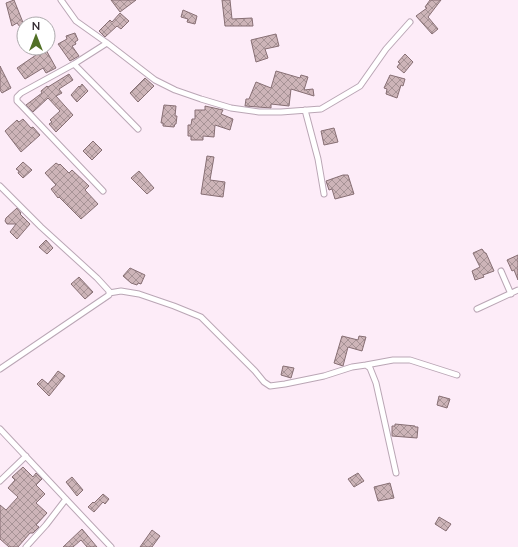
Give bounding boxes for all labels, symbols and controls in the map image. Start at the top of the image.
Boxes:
north arrow [16,16,56,56]
text: N [32,19,40,32]

